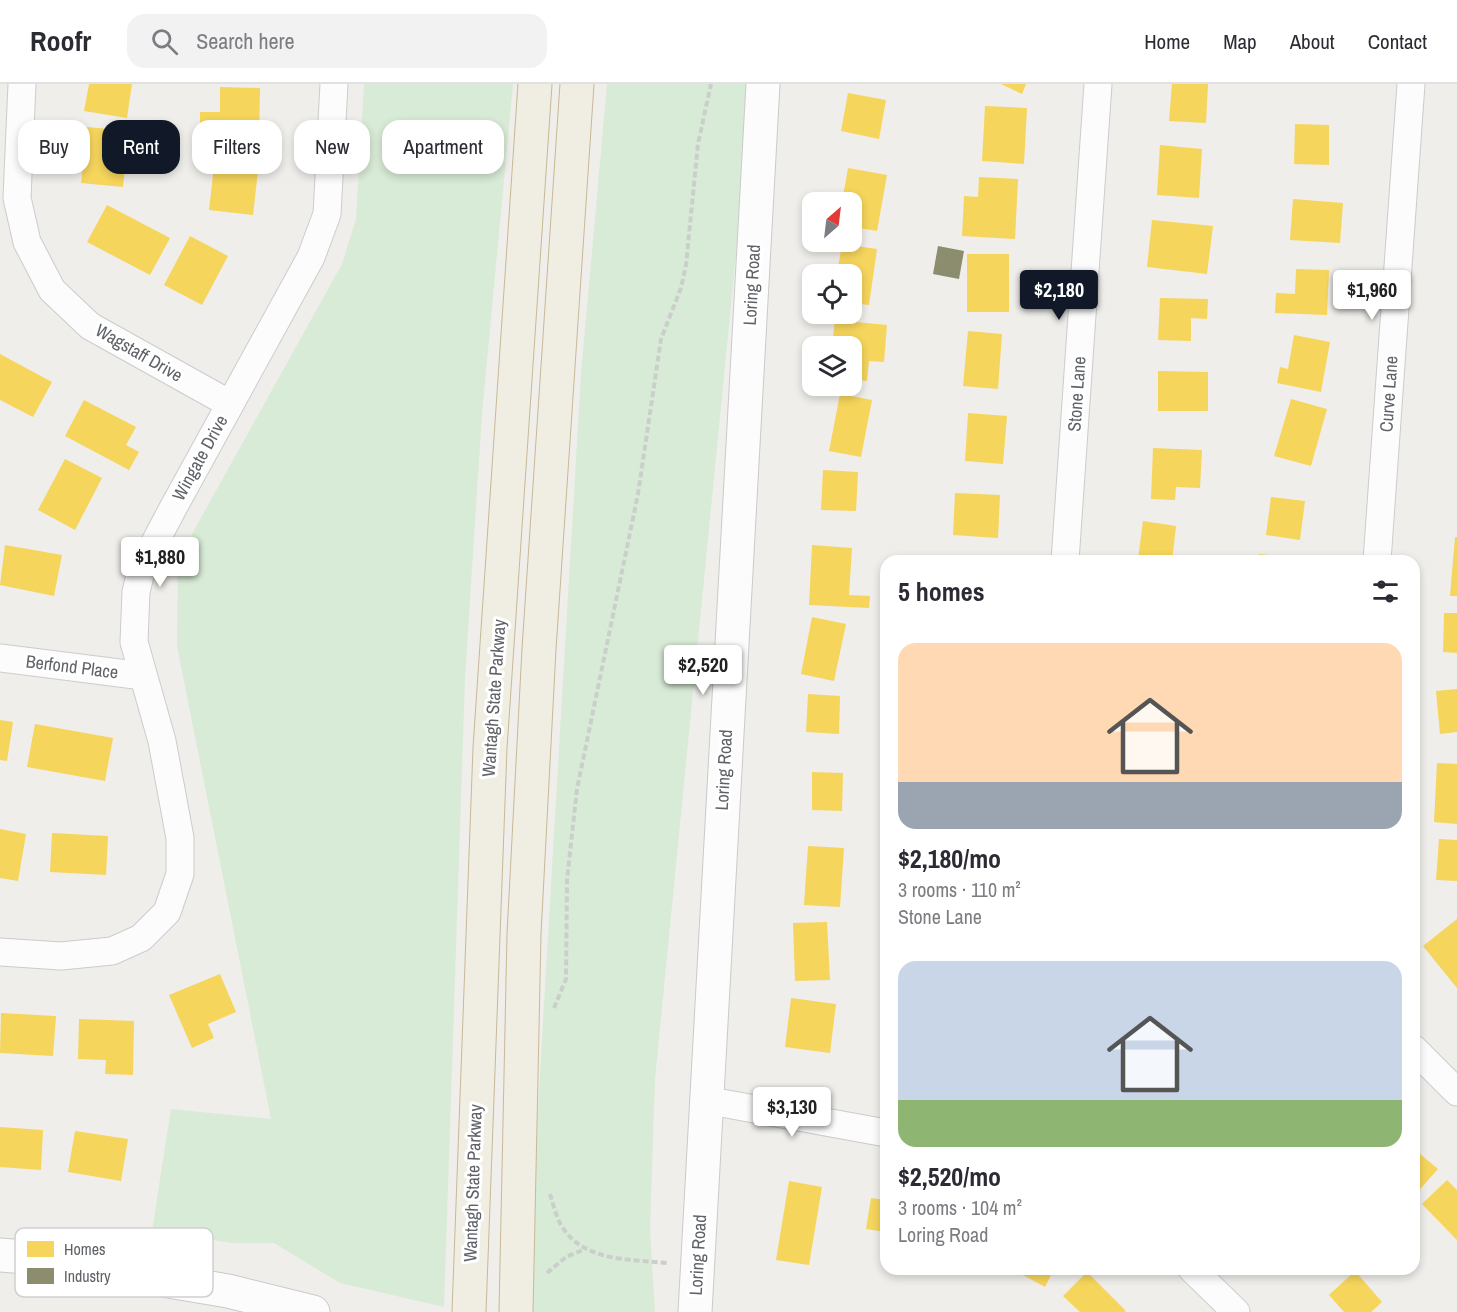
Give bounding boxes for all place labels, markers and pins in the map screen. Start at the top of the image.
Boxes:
pin: $2,180 [1010,270,1108,321]
pin: $1,960 [1323,270,1421,321]
pin: $1,880 [111,537,209,588]
pin: $2,520 [654,645,752,696]
pin: $3,130 [743,1087,841,1138]

